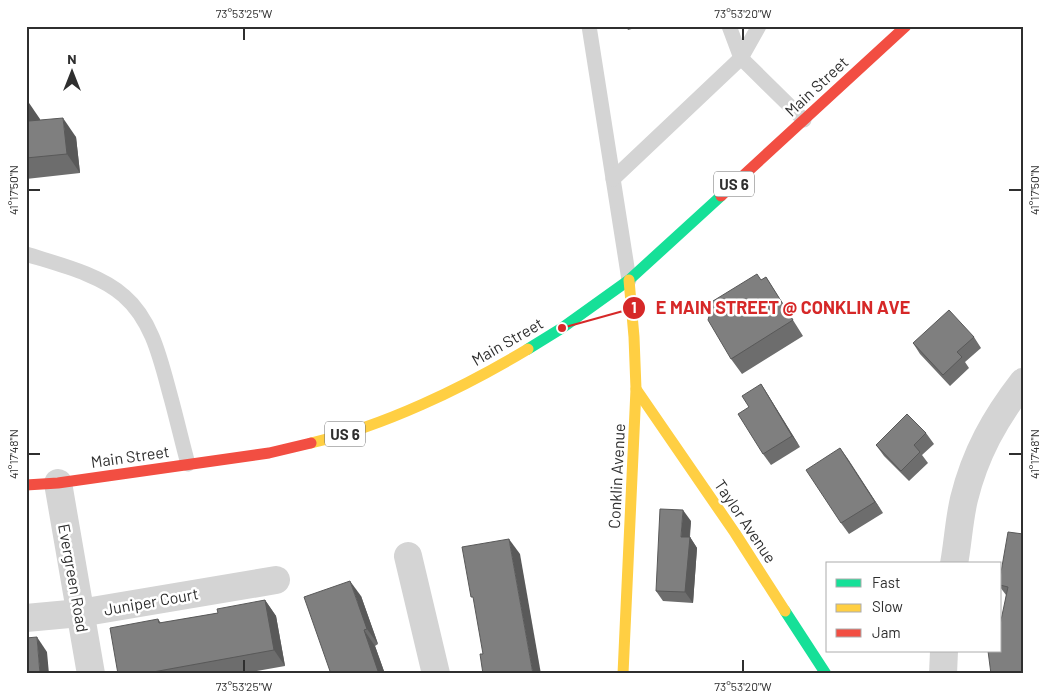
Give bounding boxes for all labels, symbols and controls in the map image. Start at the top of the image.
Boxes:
text: 73°53'25"W [216,6,273,20]
text: 73°53'20"W [714,6,772,20]
north arrow [48,48,98,98]
text: N [67,50,77,67]
street label: Main Street [781,52,851,120]
text: 41°17'50"N [6,165,20,215]
text: 41°17'50"N [1027,165,1041,215]
road number: US 6 [714,172,754,196]
callout: E MAIN STREET @ CONKLIN AVE [621,292,920,325]
text: E MAIN STREET @ CONKLIN AVE [656,296,910,318]
text: 1 [631,298,637,316]
street label: Main Street [468,313,546,369]
road number: US 6 [325,422,365,446]
street label: Conklin Avenue [604,423,628,529]
text: 41°17'48"N [6,429,20,479]
text: 41°17'48"N [1027,429,1041,479]
street label: Main Street [89,441,171,471]
street label: Taylor Avenue [711,476,781,566]
street label: Evergreen Road [55,522,93,634]
legend [826,562,1002,652]
text: Fast [872,573,900,591]
street label: Juniper Court [102,583,200,619]
text: Slow [872,597,903,615]
text: Jam [872,623,901,641]
text: 73°53'25"W [216,679,273,693]
text: 73°53'20"W [714,679,772,693]

